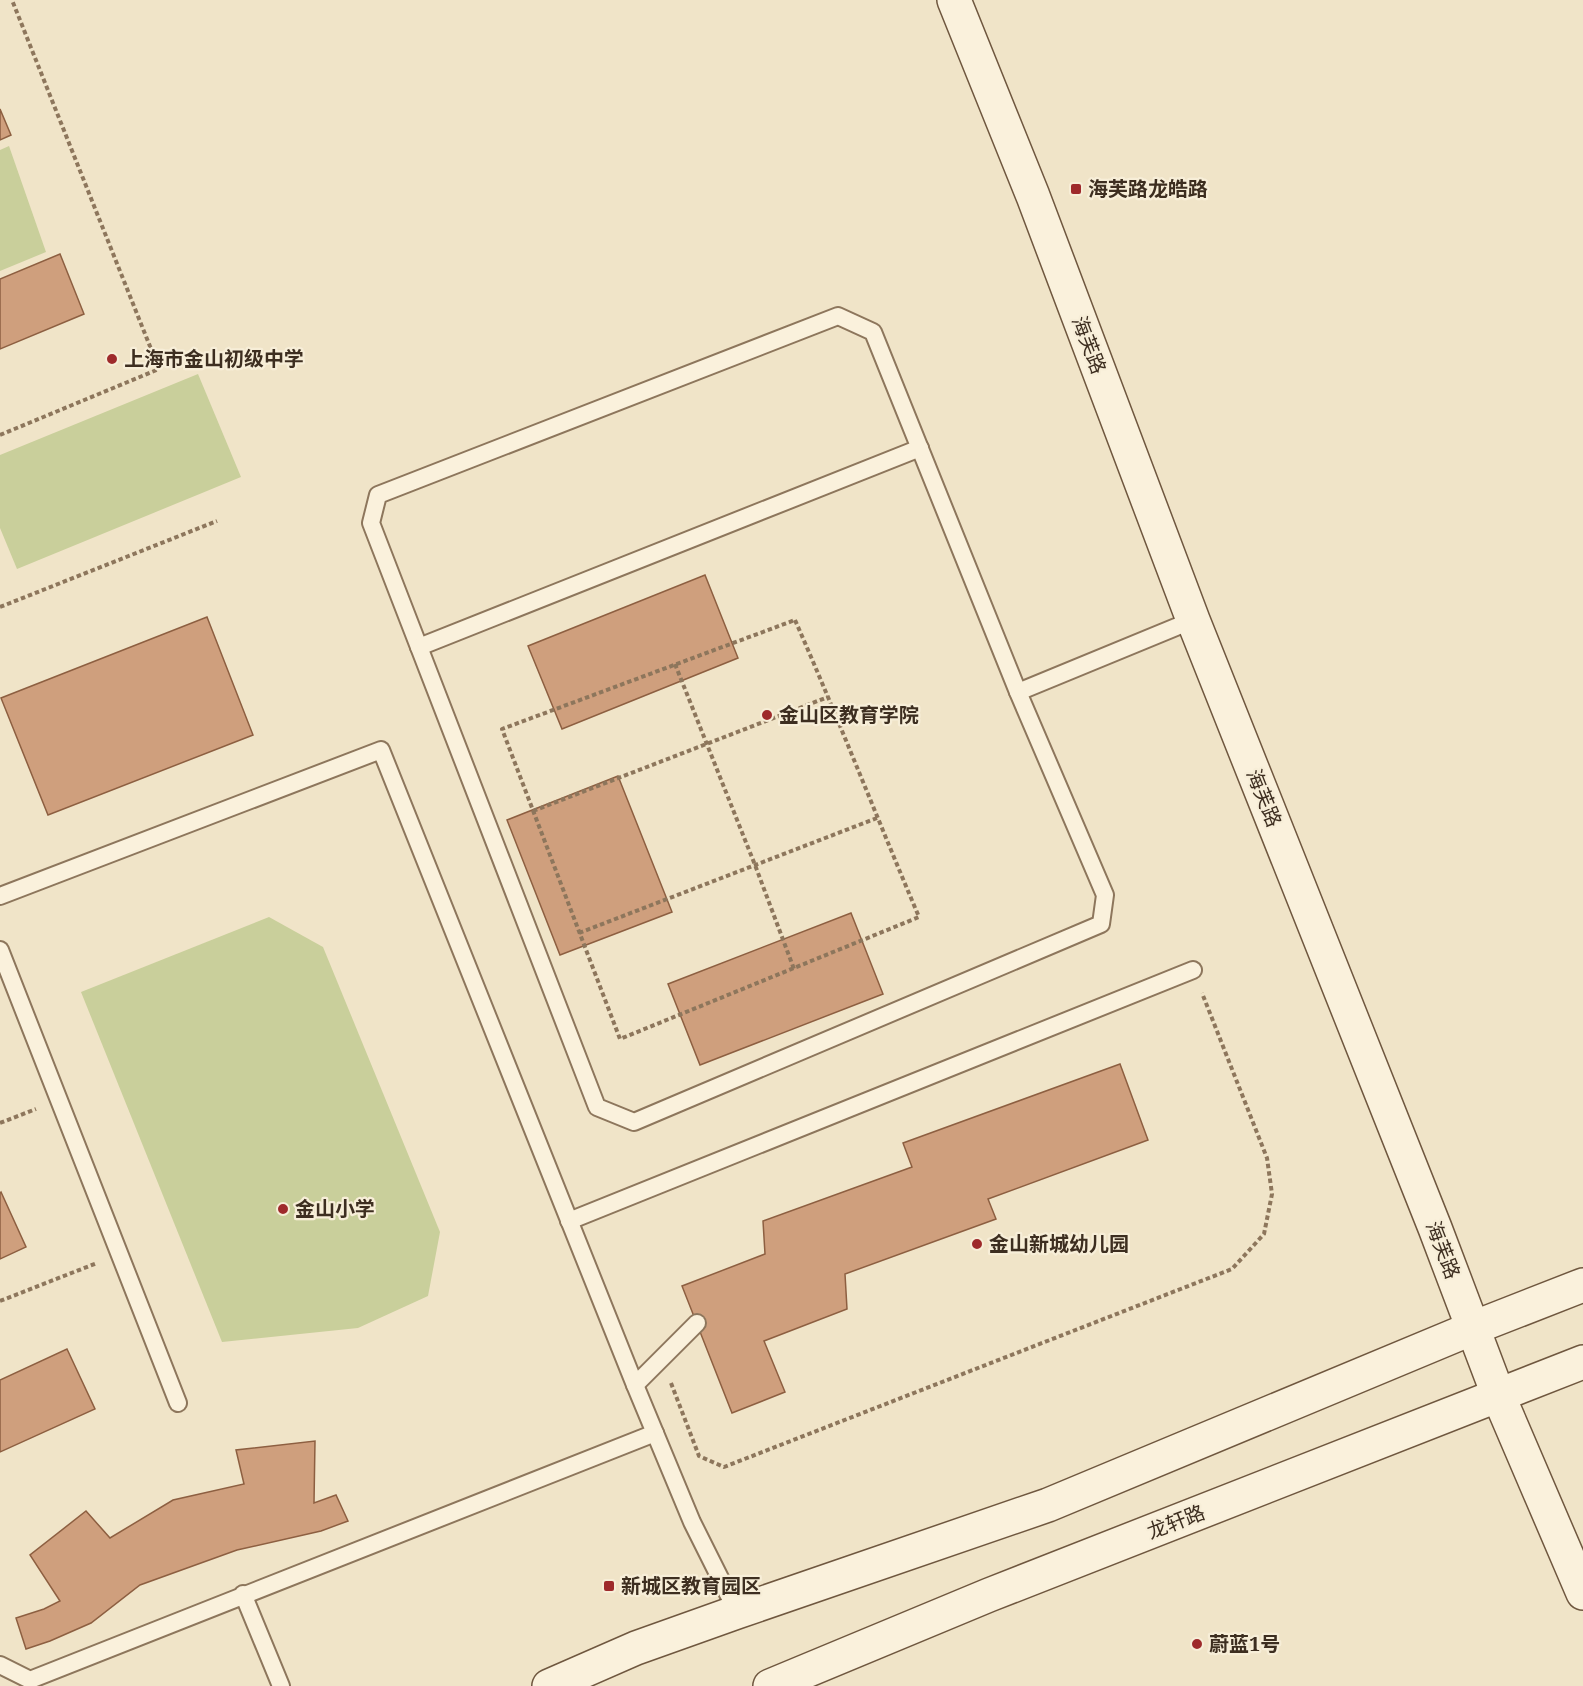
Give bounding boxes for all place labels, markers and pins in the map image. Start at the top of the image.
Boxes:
place label: 海芙路龙皓路 [1088,175,1208,202]
marker: 海芙路龙皓路 [1069,182,1083,196]
place label: 上海市金山初级中学 [124,345,304,372]
marker: 上海市金山初级中学 [105,352,119,366]
place label: 金山区教育学院 [779,701,919,728]
marker: 金山区教育学院 [760,708,774,722]
place label: 金山小学 [295,1195,375,1222]
marker: 金山小学 [276,1202,290,1216]
place label: 金山新城幼儿园 [989,1230,1129,1257]
marker: 金山新城幼儿园 [970,1237,984,1251]
place label: 新城区教育园区 [621,1572,761,1599]
marker: 新城区教育园区 [602,1579,616,1593]
place label: 蔚蓝1号 [1209,1630,1280,1657]
marker: 蔚蓝1号 [1190,1637,1204,1651]

